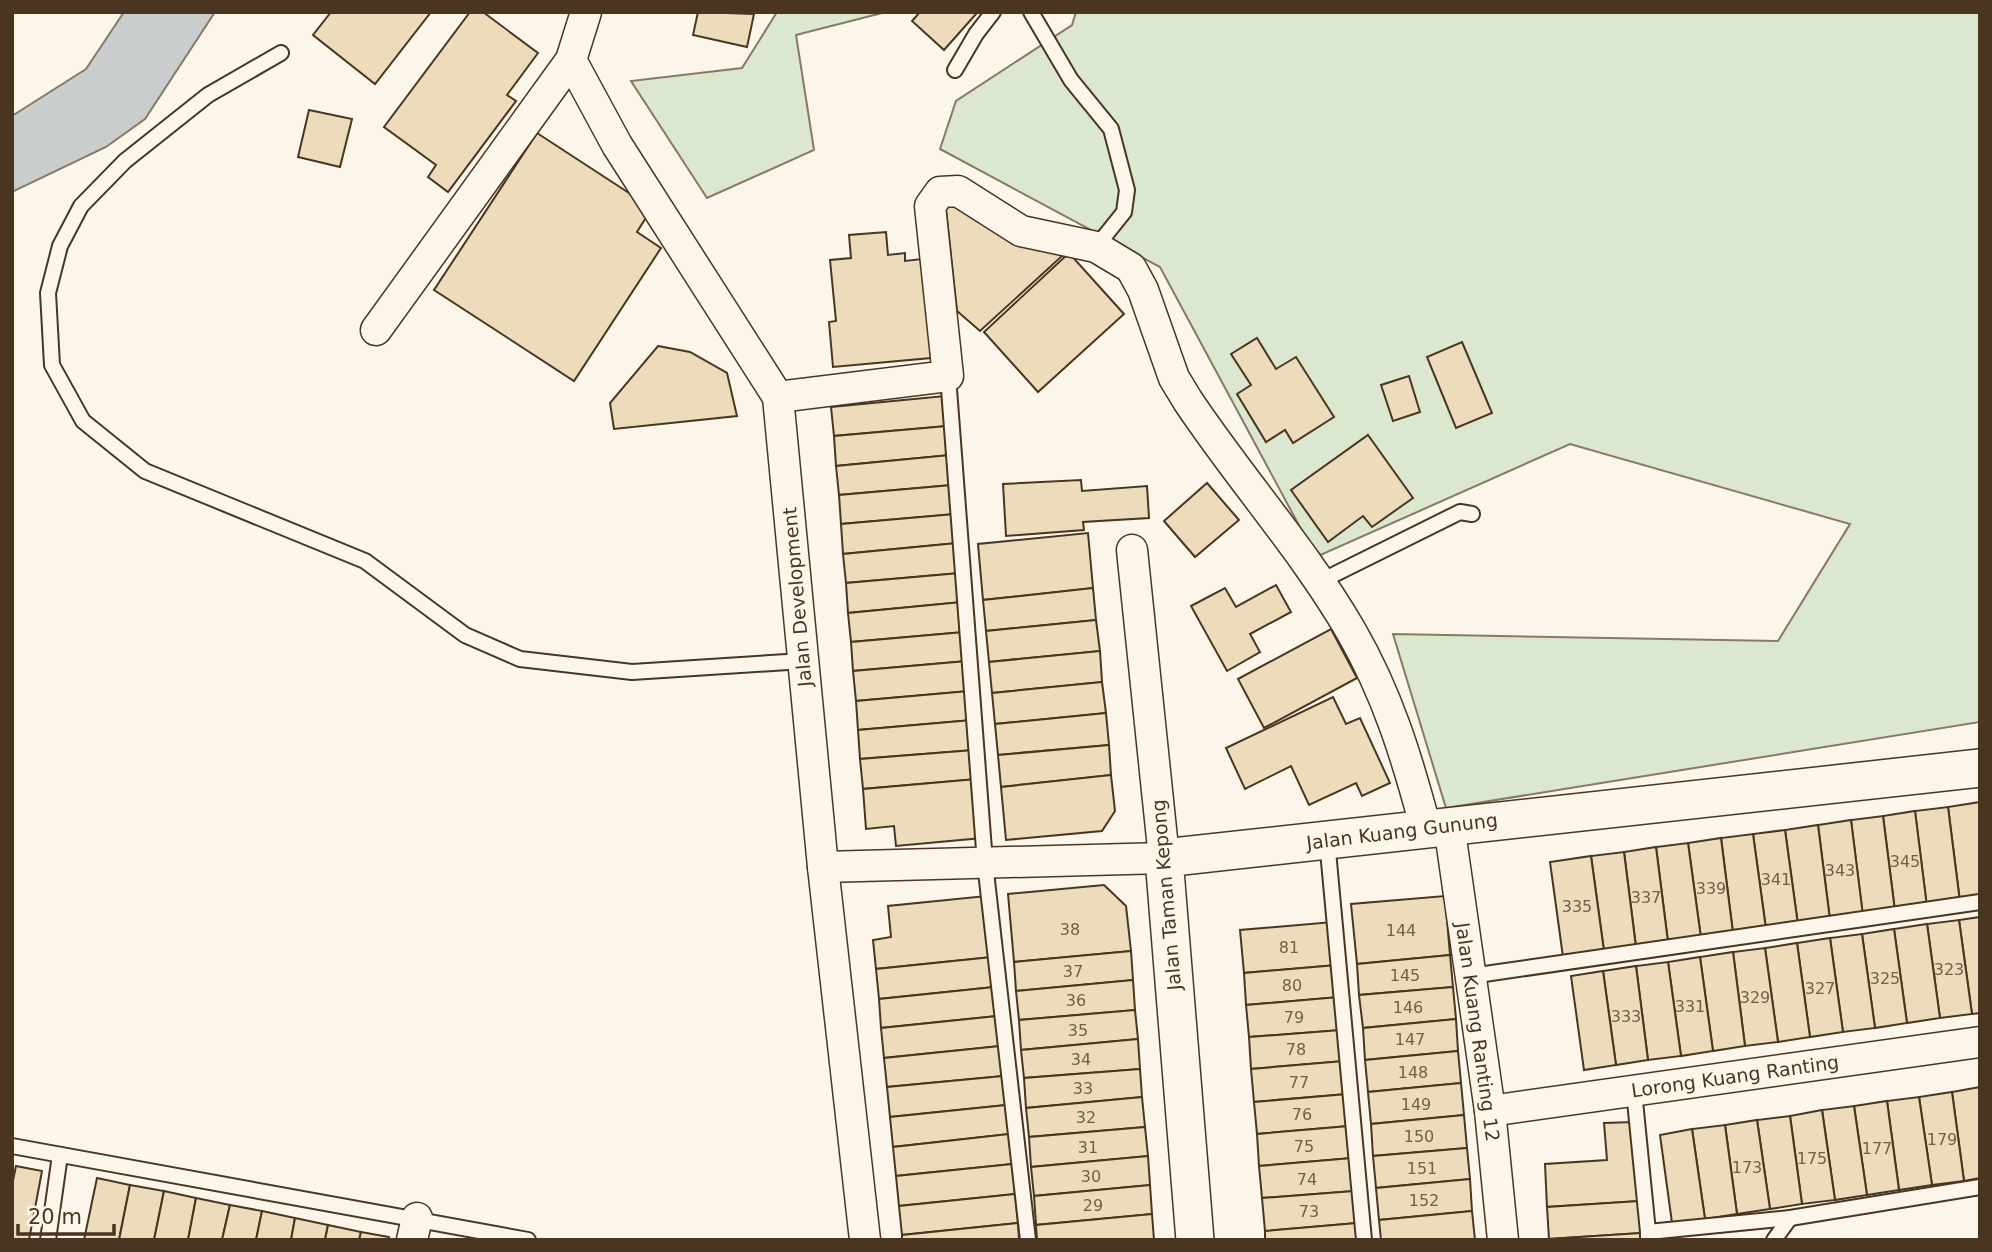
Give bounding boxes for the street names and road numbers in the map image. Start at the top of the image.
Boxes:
street label: Jalan Development [778,506,816,689]
street label: Jalan Taman Kepong [1147,799,1185,992]
street label: Jalan Kuang Gunung [1304,808,1499,854]
street label: Jalan Kuang Ranting 12 [1452,920,1504,1143]
street label: Lorong Kuang Ranting [1630,1051,1840,1101]

